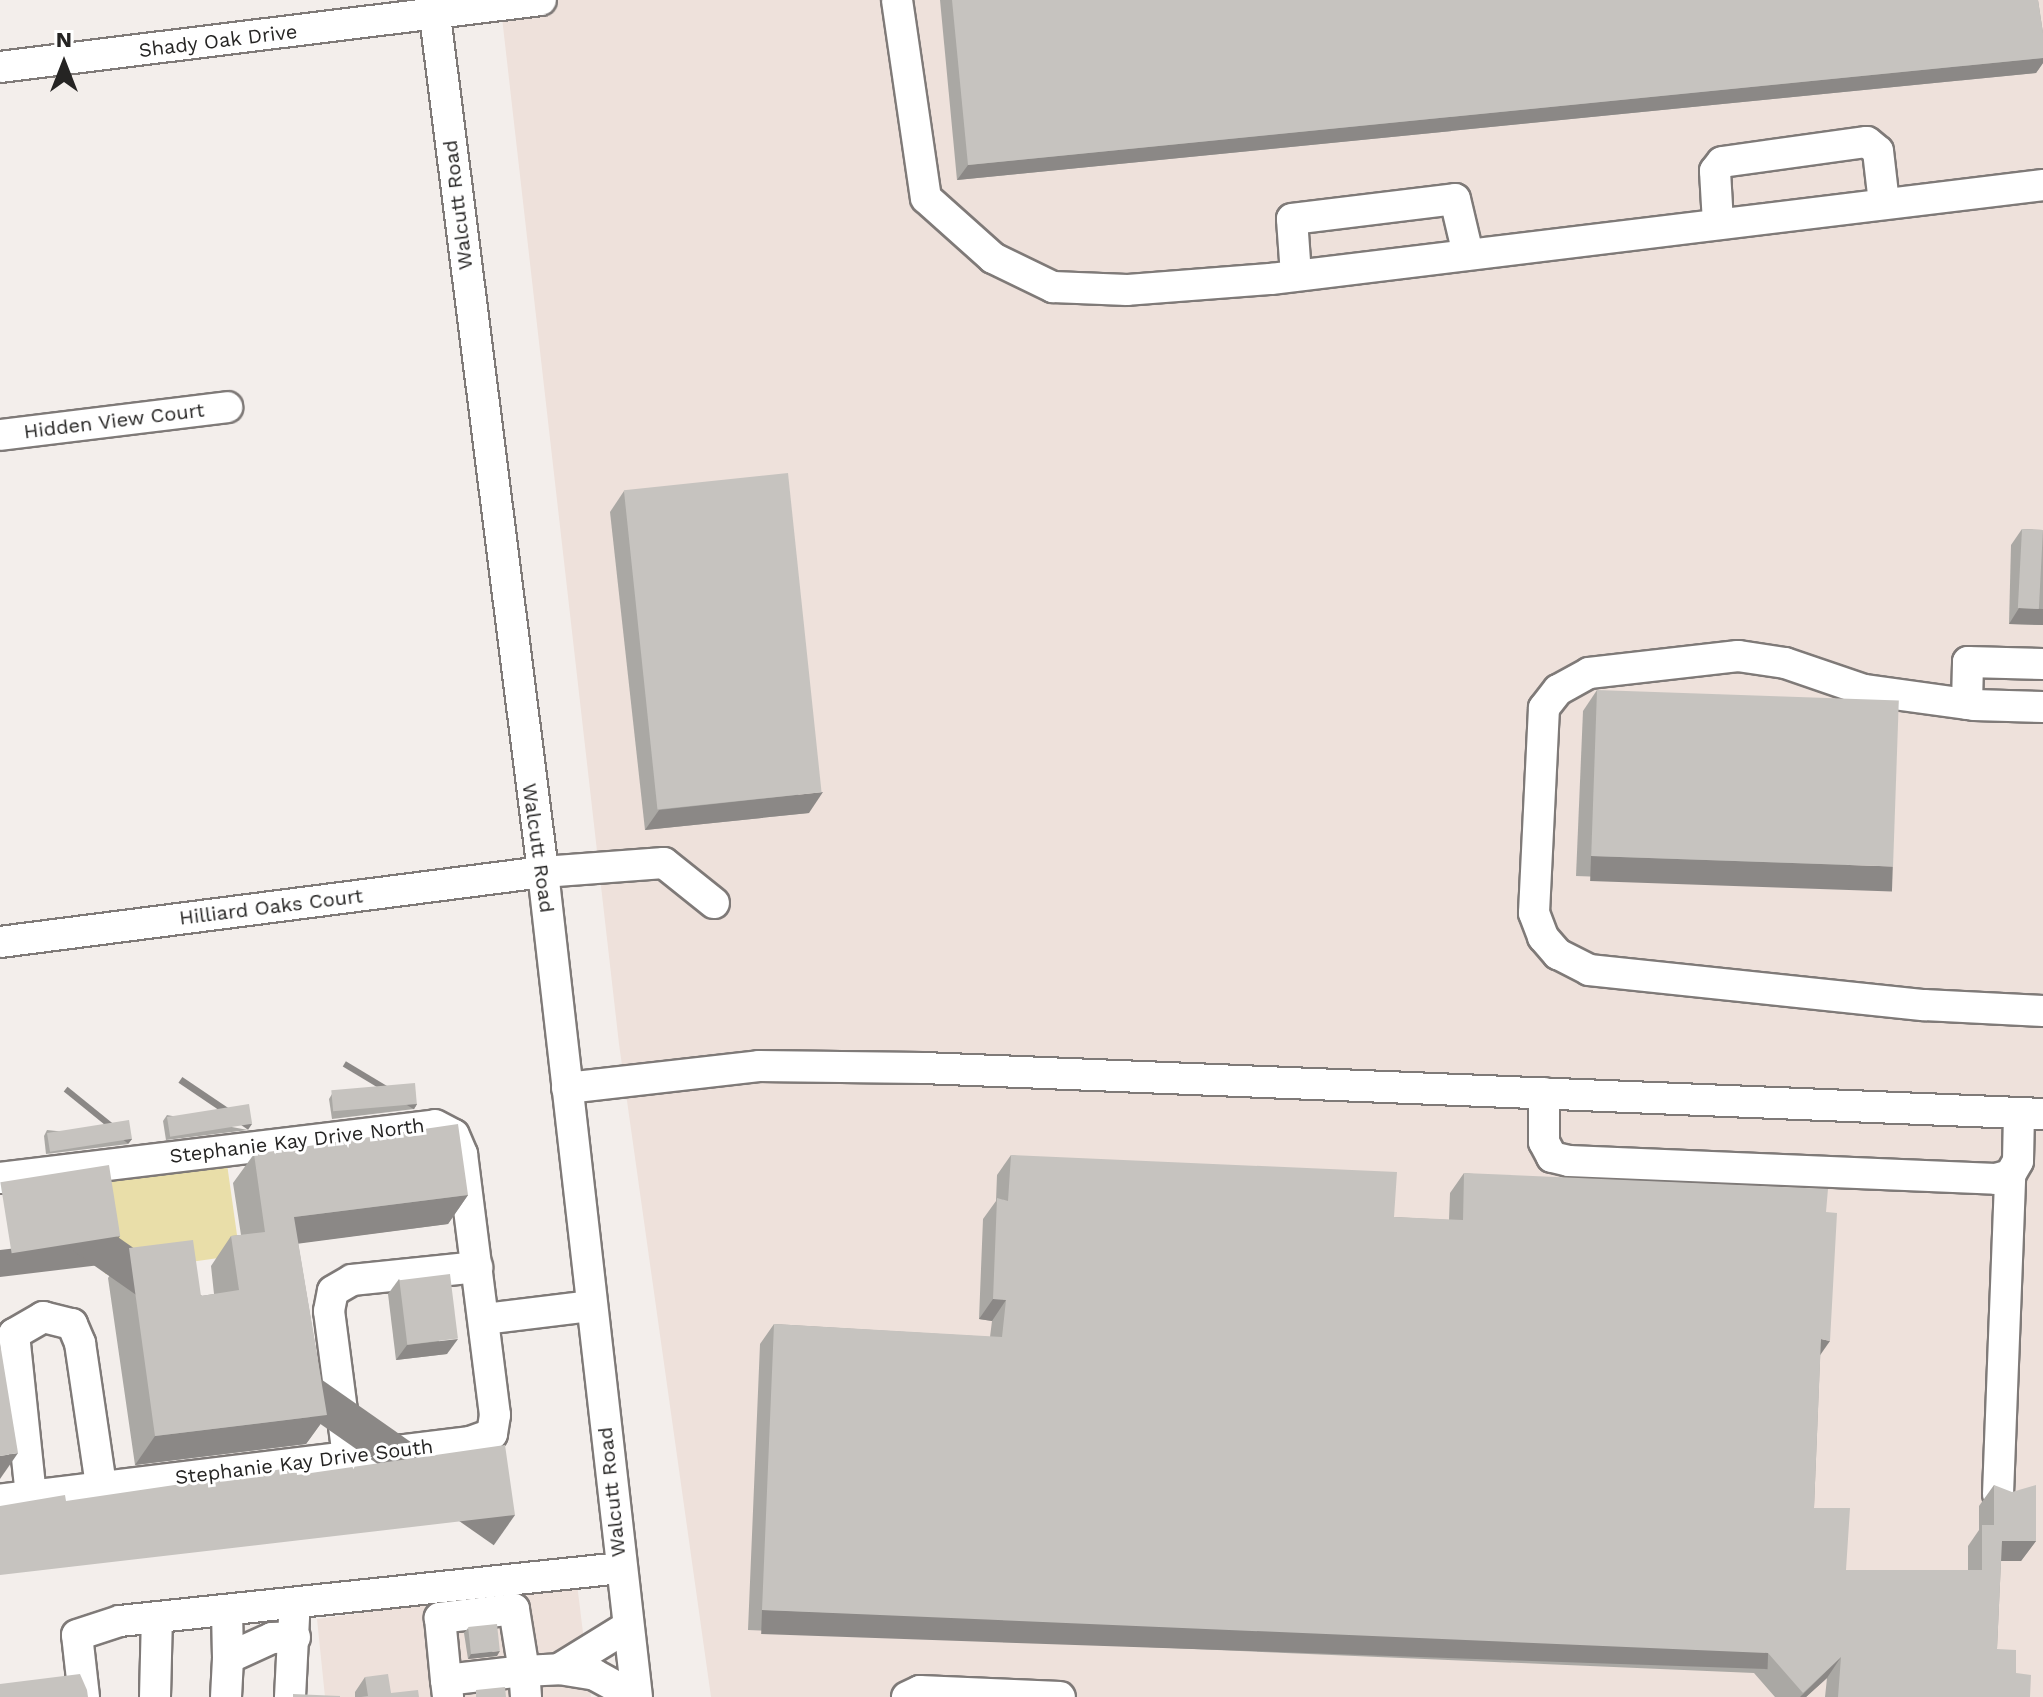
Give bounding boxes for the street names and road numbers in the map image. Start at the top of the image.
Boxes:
street label: Shady Oak Drive [137,19,299,63]
street label: Walcutt Road [438,139,478,271]
street label: Hidden View Court [22,398,206,444]
street label: Walcutt Road [517,782,559,914]
street label: Hilliard Oaks Court [178,884,364,930]
street label: Stephanie Kay Drive North [168,1113,426,1169]
street label: Walcutt Road [593,1426,631,1558]
street label: Stephanie Kay Drive South [173,1434,435,1490]

